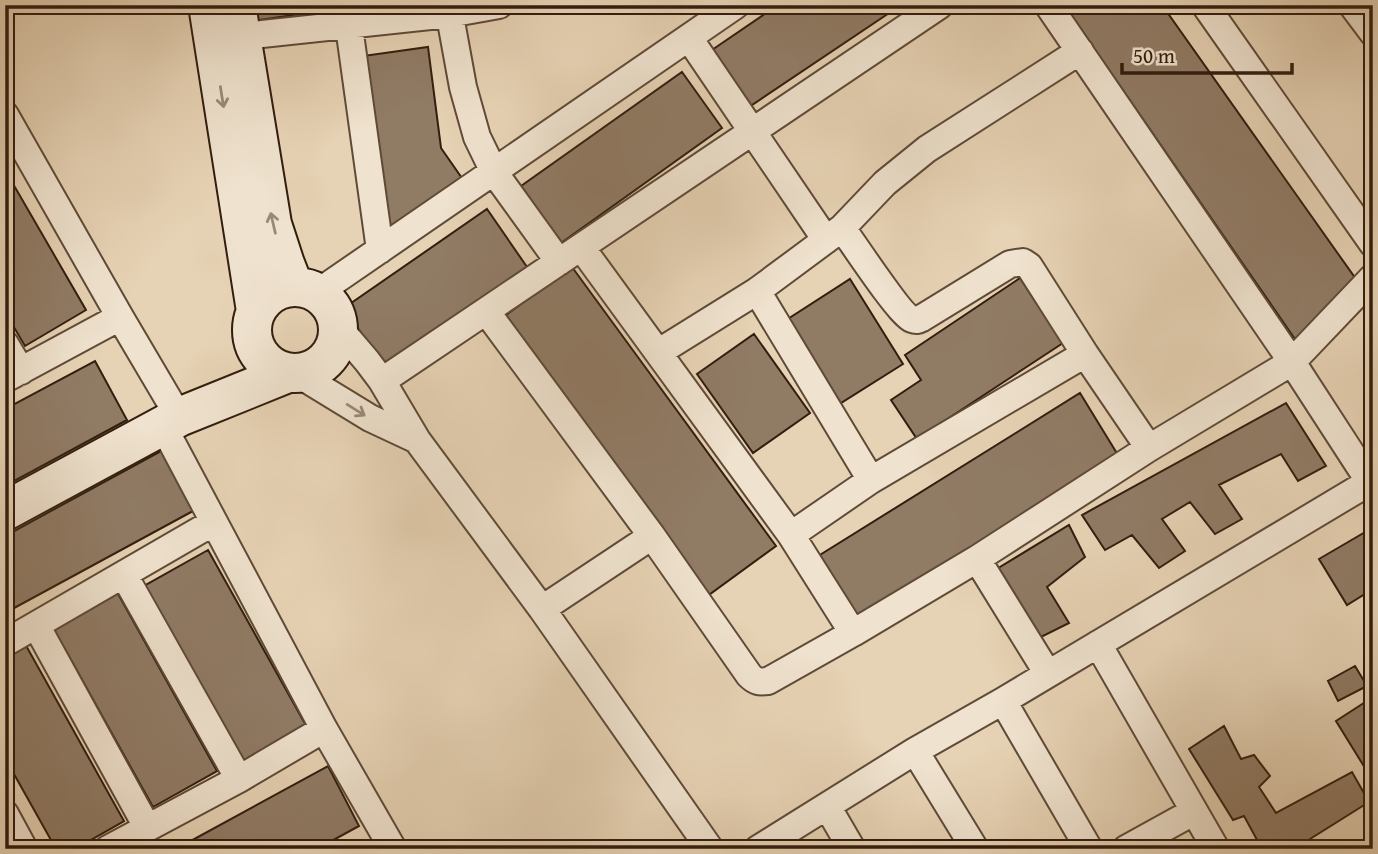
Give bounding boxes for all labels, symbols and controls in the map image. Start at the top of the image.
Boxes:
scale bar [1122,32,1292,76]
text: 50 m [1133,40,1175,71]
one-way arrow [216,85,229,108]
one-way arrow [265,212,279,235]
one-way arrow [346,403,366,417]

